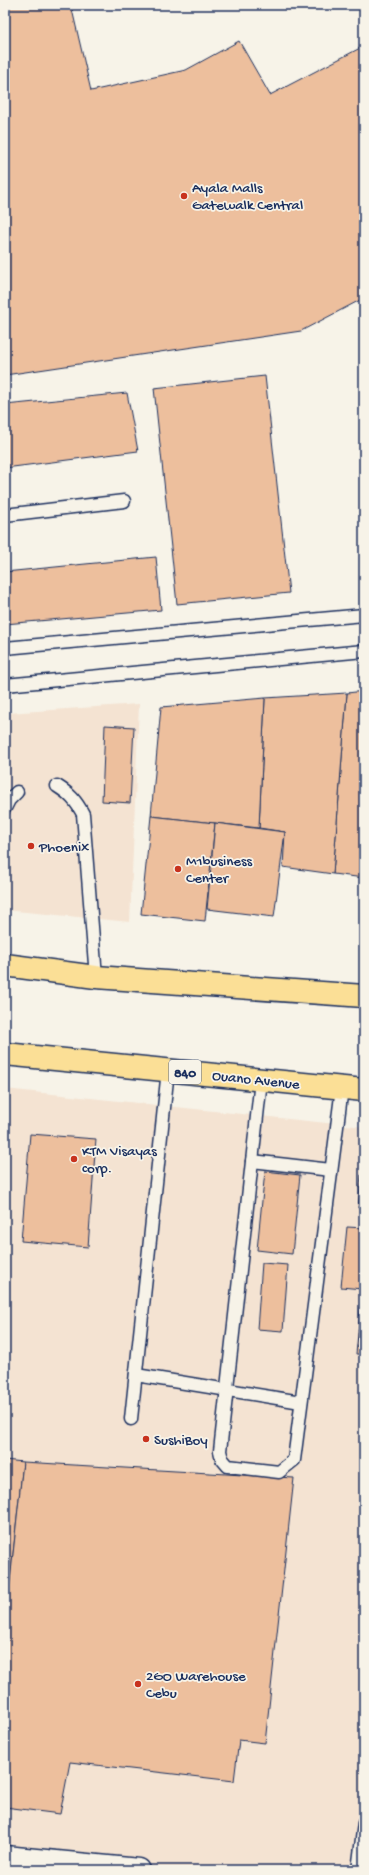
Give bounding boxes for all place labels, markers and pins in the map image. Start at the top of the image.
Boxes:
place label: Ayala Malls Gatewalk Central [192,180,303,215]
marker: Ayala Malls Gatewalk Central [179,191,189,201]
place label: Phoenix [38,839,89,857]
marker: Phoenix [26,841,36,851]
place label: M1business Center [186,853,253,888]
marker: M1business Center [173,864,183,874]
place label: KTM Visayas corp. [82,1143,157,1178]
marker: KTM Visayas corp. [69,1154,79,1164]
place label: SushiBoy [154,1432,208,1450]
marker: SushiBoy [141,1434,151,1444]
place label: 2GO Warehouse Cebu [146,1668,246,1703]
marker: 2GO Warehouse Cebu [133,1679,143,1689]

